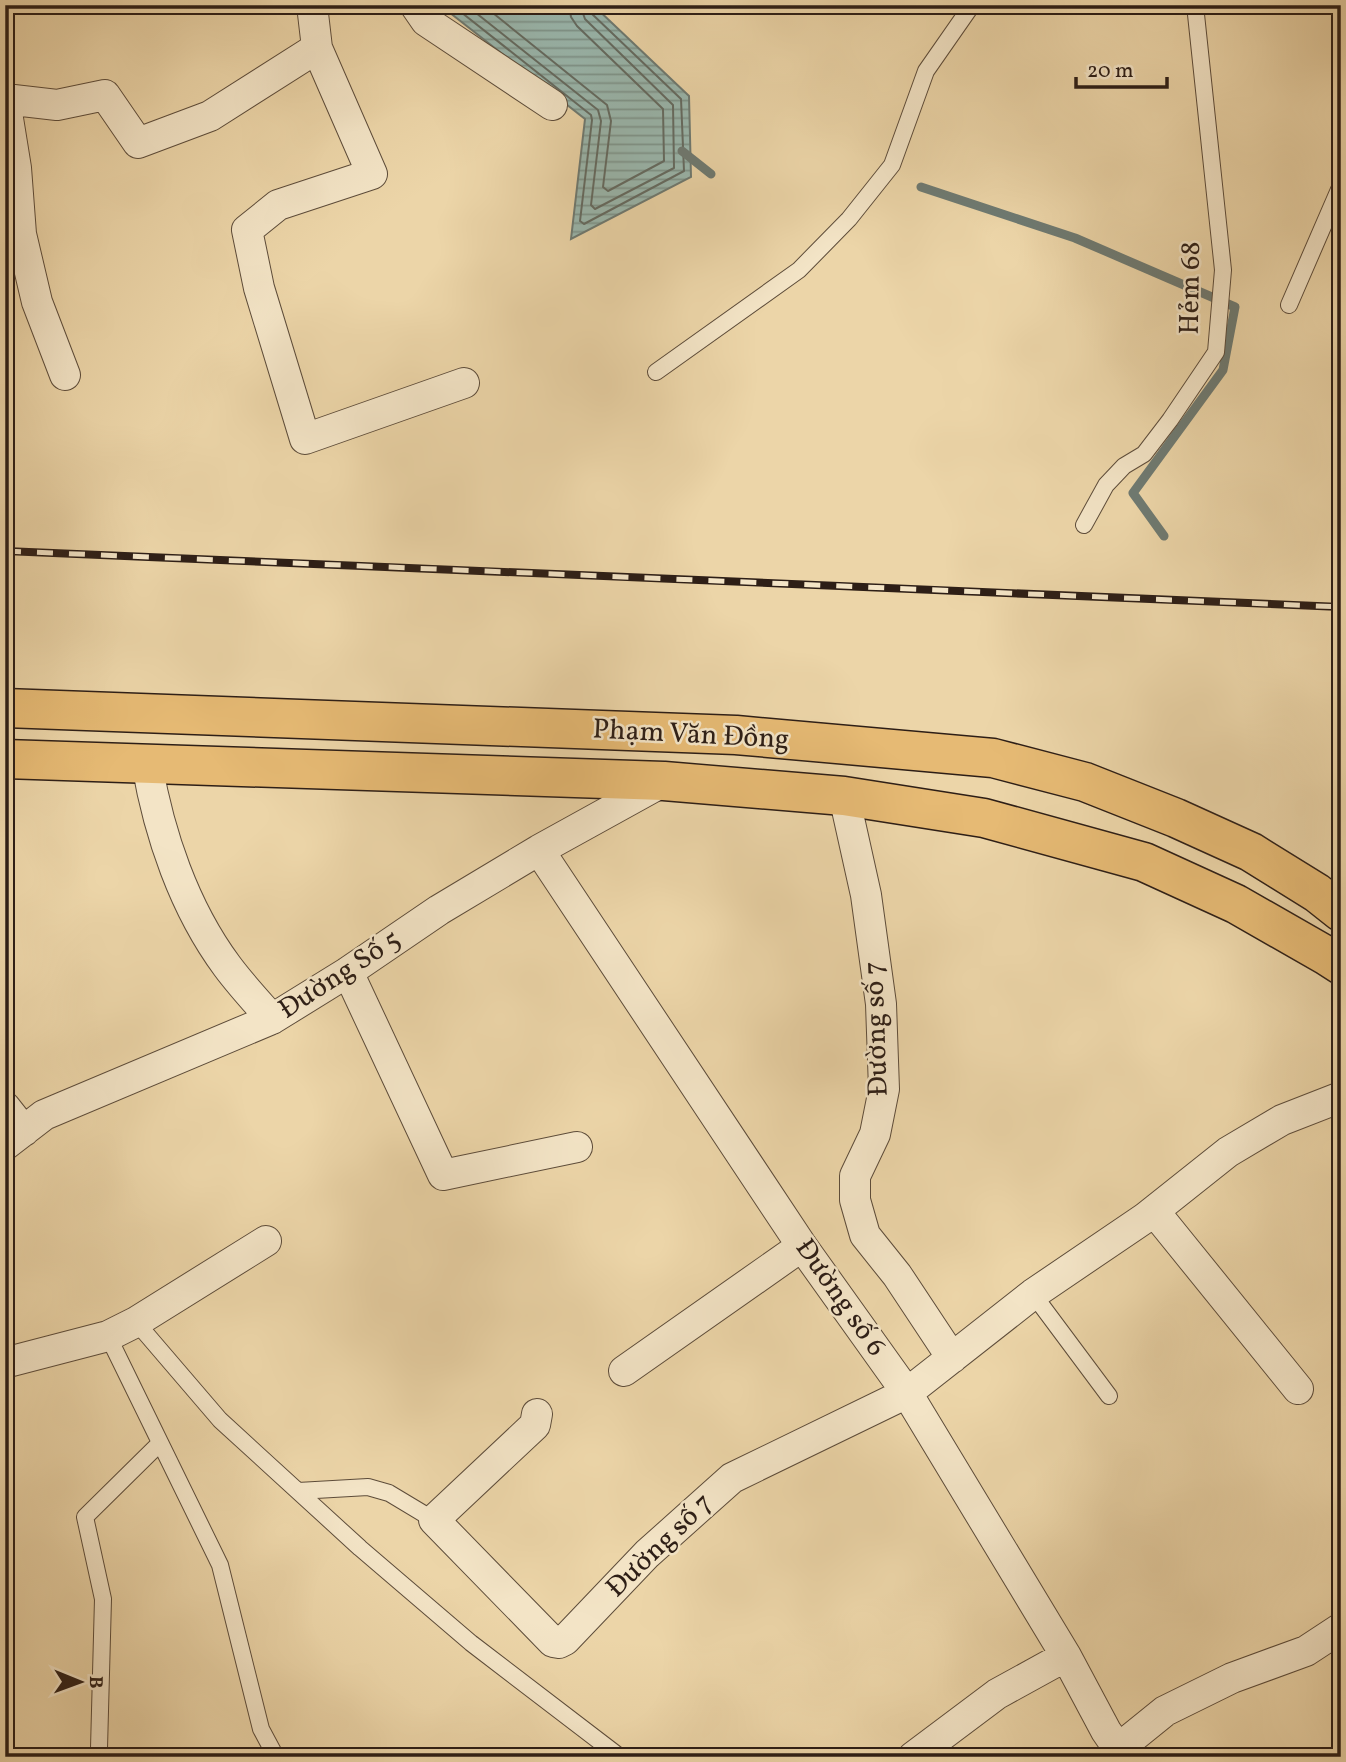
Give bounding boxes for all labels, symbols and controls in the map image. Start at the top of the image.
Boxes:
scale bar [1076,46,1168,90]
text: 20 m [1087,57,1133,86]
street label: Hẻm 68 [1171,241,1211,335]
street label: Phạm Văn Đồng [592,710,790,760]
street label: Đường Số 5 [271,921,409,1029]
street label: Đường số 7 [855,961,899,1097]
street label: Đường số 6 [785,1231,895,1365]
street label: Đường số 7 [598,1485,722,1607]
north arrow [46,1646,116,1716]
text: B [82,1676,108,1689]

